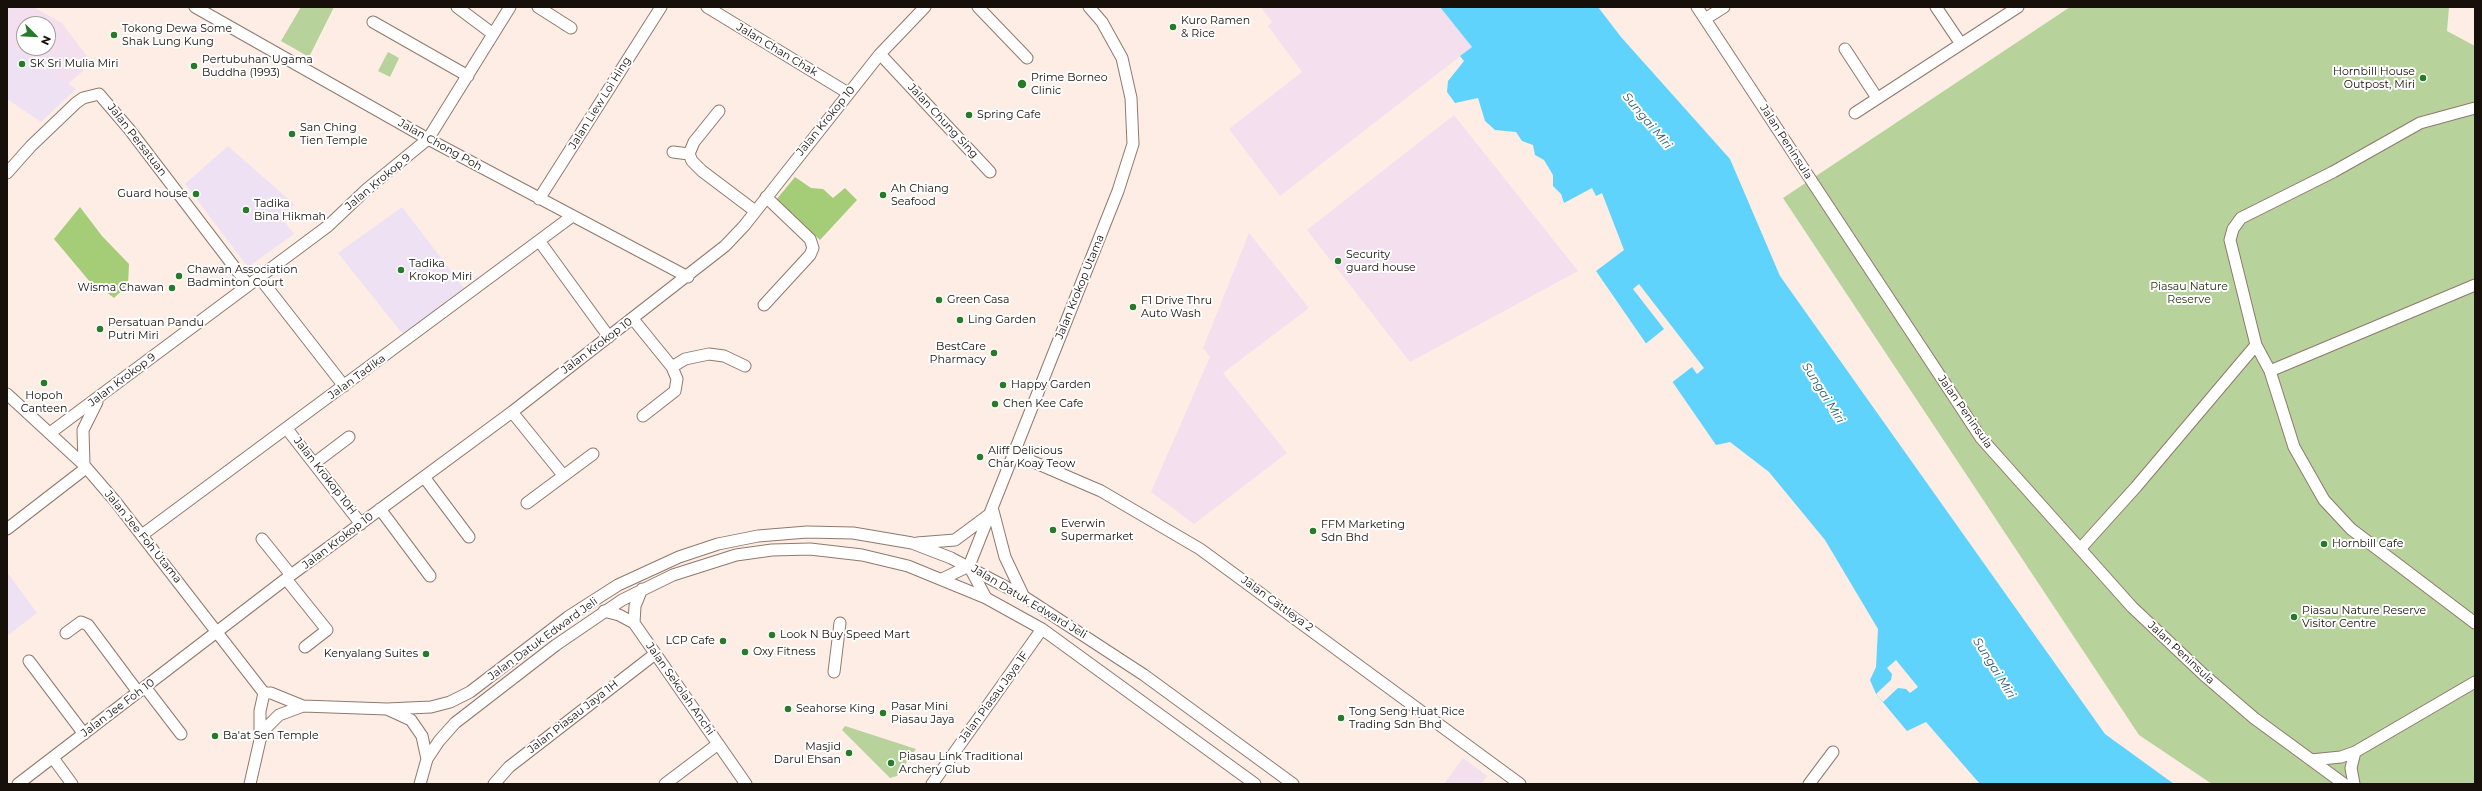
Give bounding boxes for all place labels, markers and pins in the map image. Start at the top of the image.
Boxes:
place label: Kuro Ramen & Rice [1181,14,1250,40]
place label: Tokong Dewa Some Shak Lung Kung [122,22,232,48]
marker: Kuro Ramen & Rice [1168,22,1178,32]
marker: Tokong Dewa Some Shak Lung Kung [109,30,119,40]
place label: Pertubuhan Ugama Buddha (1993) [202,53,313,79]
place label: SK Sri Mulia Miri [30,57,118,71]
marker: SK Sri Mulia Miri [17,59,27,69]
marker: Pertubuhan Ugama Buddha (1993) [189,61,199,71]
place label: Hornbill House Outpost, Miri [2333,65,2415,91]
place label: Prime Borneo Clinic [1031,71,1108,97]
marker: Hornbill House Outpost, Miri [2418,73,2428,83]
marker: Prime Borneo Clinic [1016,78,1028,90]
place label: Spring Cafe [977,108,1041,122]
marker: Spring Cafe [964,110,974,120]
place label: San Ching Tien Temple [300,121,367,147]
marker: San Ching Tien Temple [287,129,297,139]
place label: Ah Chiang Seafood [891,182,949,208]
place label: Guard house [117,187,188,201]
marker: Guard house [191,189,201,199]
marker: Ah Chiang Seafood [878,190,888,200]
place label: Tadika Bina Hikmah [254,197,326,223]
marker: Tadika Bina Hikmah [241,205,251,215]
place label: Security guard house [1346,248,1416,274]
marker: Security guard house [1333,256,1343,266]
place label: Tadika Krokop Miri [409,257,472,283]
place label: Chawan Association Badminton Court [187,263,298,289]
marker: Tadika Krokop Miri [396,265,406,275]
marker: Chawan Association Badminton Court [174,271,184,281]
place label: Wisma Chawan [78,281,164,295]
marker: Wisma Chawan [167,283,177,293]
place label: Green Casa [947,293,1009,307]
place label: F1 Drive Thru Auto Wash [1141,294,1212,320]
marker: Green Casa [934,295,944,305]
marker: F1 Drive Thru Auto Wash [1128,302,1138,312]
place label: Ling Garden [968,313,1036,327]
marker: Ling Garden [955,315,965,325]
place label: Persatuan Pandu Putri Miri [108,316,204,342]
marker: Persatuan Pandu Putri Miri [95,324,105,334]
place label: BestCare Pharmacy [930,340,986,366]
marker: BestCare Pharmacy [989,348,999,358]
marker: Hopoh Canteen [39,378,49,388]
place label: Happy Garden [1011,378,1091,392]
marker: Happy Garden [998,380,1008,390]
place label: Hopoh Canteen [21,389,67,415]
place label: Chen Kee Cafe [1003,397,1083,411]
marker: Chen Kee Cafe [990,399,1000,409]
place label: Aliff Delicious Char Koay Teow [988,444,1075,470]
marker: Aliff Delicious Char Koay Teow [975,452,985,462]
place label: Everwin Supermarket [1061,517,1134,543]
place label: FFM Marketing Sdn Bhd [1321,518,1405,544]
marker: Everwin Supermarket [1048,525,1058,535]
marker: FFM Marketing Sdn Bhd [1308,526,1318,536]
place label: Hornbill Cafe [2332,537,2403,551]
marker: Hornbill Cafe [2319,539,2329,549]
place label: Piasau Nature Reserve Visitor Centre [2302,604,2426,630]
marker: Piasau Nature Reserve Visitor Centre [2289,612,2299,622]
place label: Look N Buy Speed Mart [780,628,910,642]
marker: Look N Buy Speed Mart [767,630,777,640]
place label: LCP Cafe [666,634,715,648]
marker: LCP Cafe [718,636,728,646]
place label: Oxy Fitness [753,645,816,659]
place label: Kenyalang Suites [324,647,418,661]
marker: Oxy Fitness [740,647,750,657]
marker: Kenyalang Suites [421,649,431,659]
place label: Pasar Mini Piasau Jaya [891,700,955,726]
place label: Seahorse King [796,702,875,716]
marker: Seahorse King [783,704,793,714]
place label: Tong Seng Huat Rice Trading Sdn Bhd [1349,705,1465,731]
marker: Pasar Mini Piasau Jaya [878,708,888,718]
marker: Tong Seng Huat Rice Trading Sdn Bhd [1336,713,1346,723]
place label: Ba'at Sen Temple [223,729,319,743]
marker: Ba'at Sen Temple [210,731,220,741]
place label: Masjid Darul Ehsan [774,740,841,766]
marker: Masjid Darul Ehsan [844,748,854,758]
place label: Piasau Link Traditional Archery Club [899,750,1023,776]
marker: Piasau Link Traditional Archery Club [886,758,896,768]

